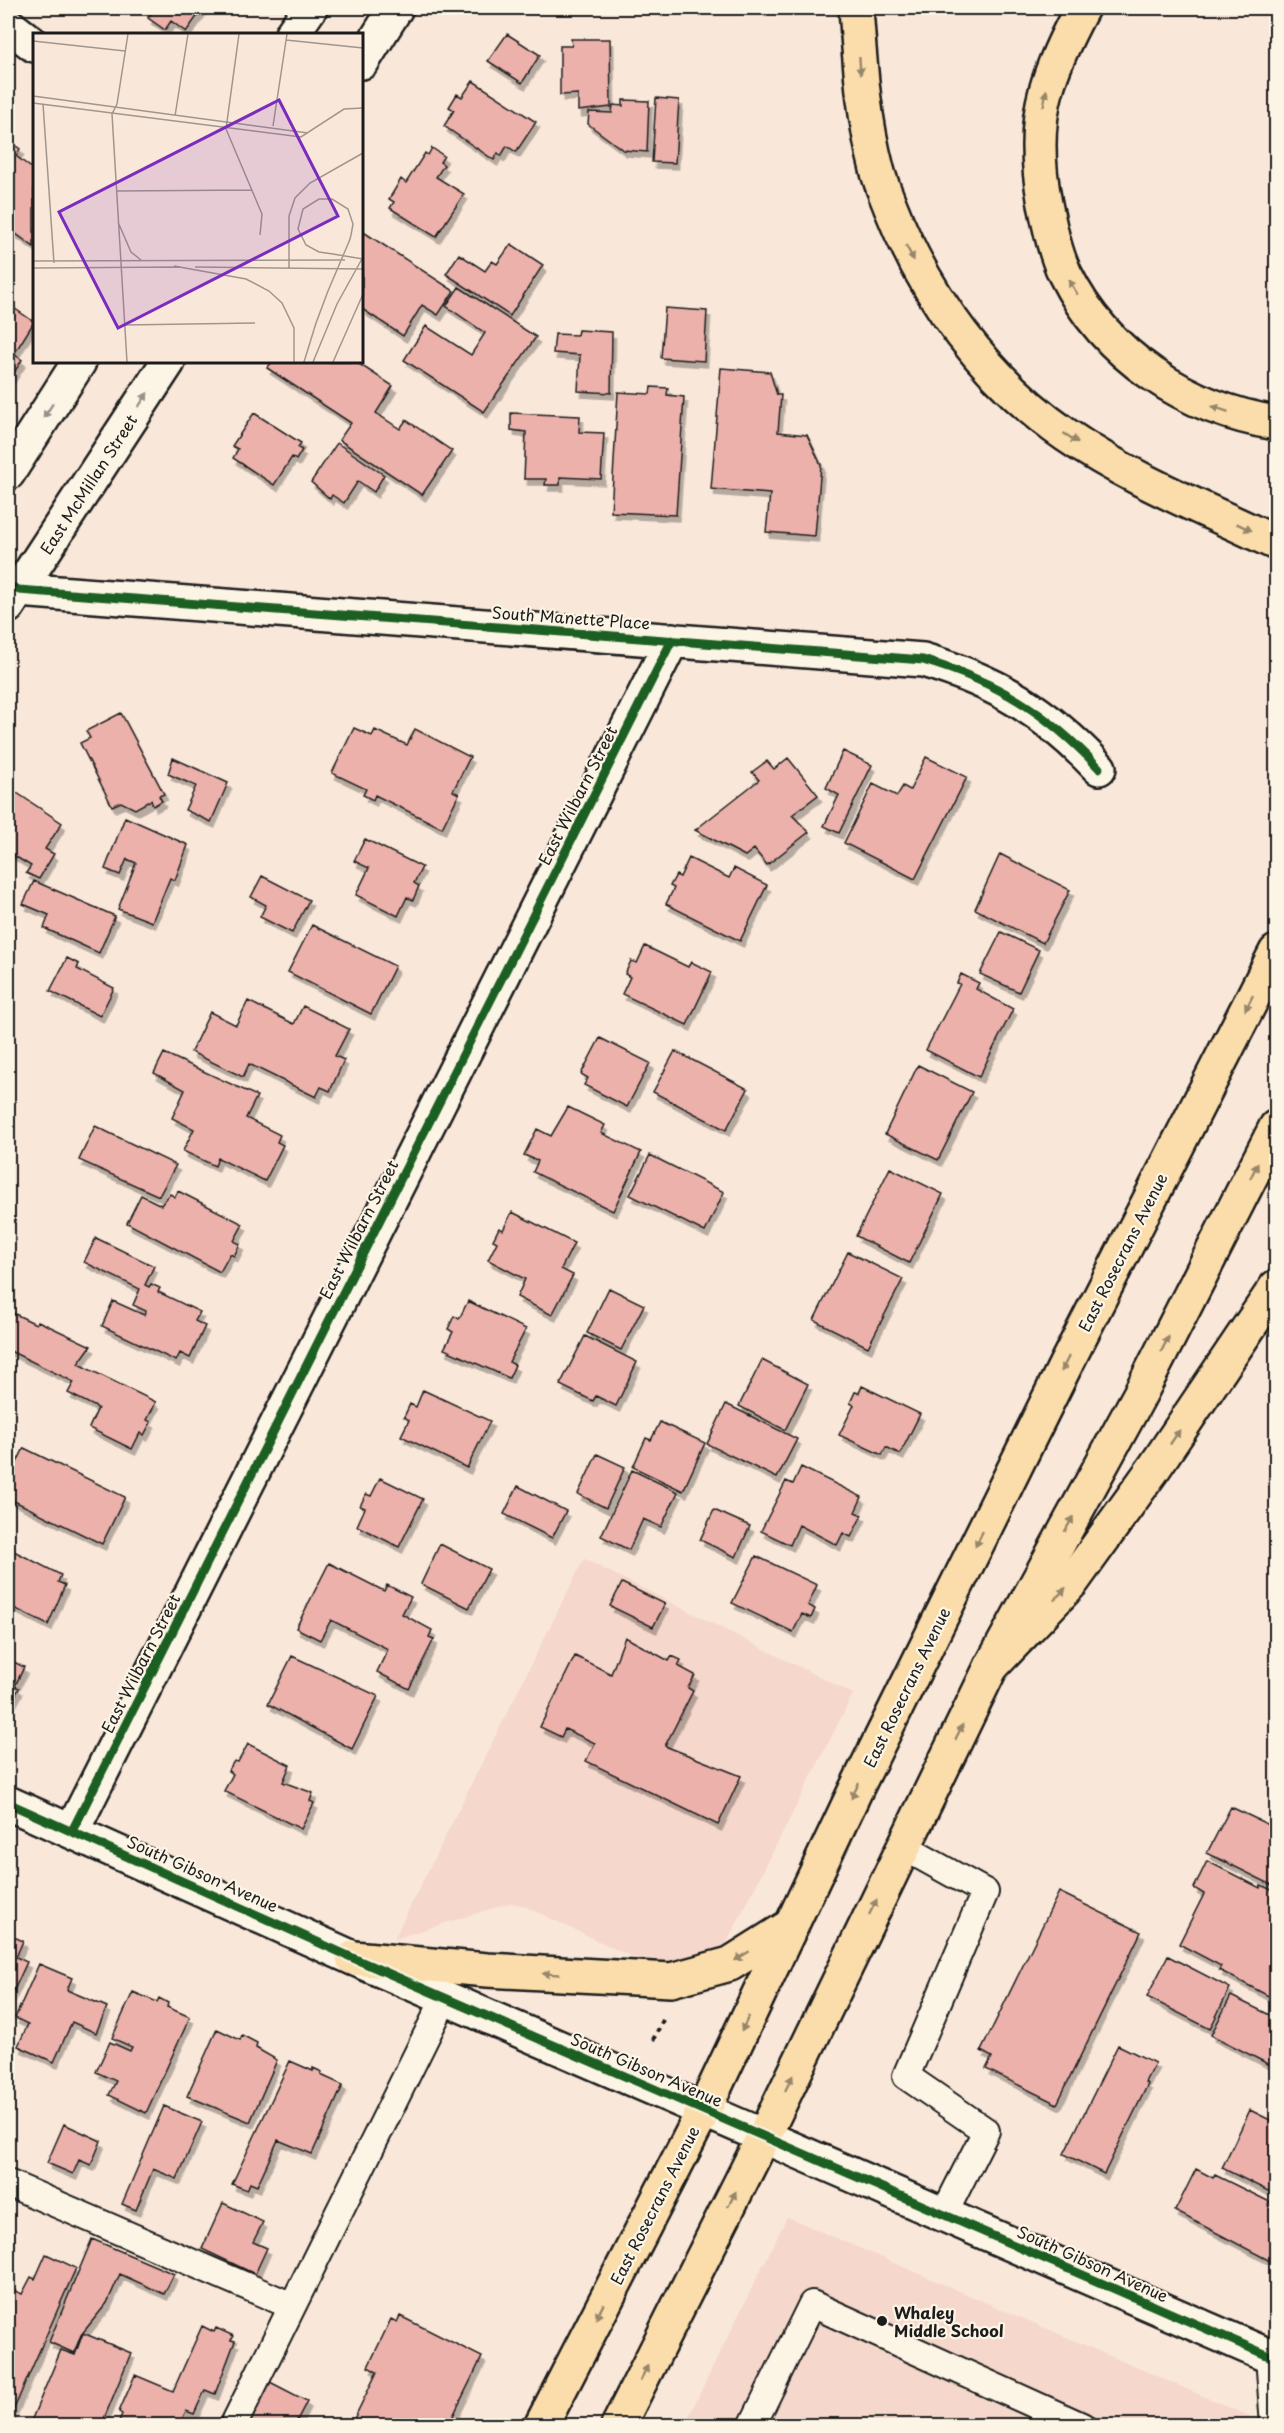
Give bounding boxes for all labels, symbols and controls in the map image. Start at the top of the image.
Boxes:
inset map [33,33,363,363]
one-way arrow [855,56,865,75]
one-way arrow [1041,89,1050,108]
one-way arrow [905,244,915,261]
one-way arrow [1068,279,1079,295]
one-way arrow [137,392,148,408]
one-way arrow [42,403,53,419]
one-way arrow [1211,404,1229,414]
street label: East McMillan Street [34,409,143,559]
one-way arrow [1063,432,1079,444]
one-way arrow [1236,523,1253,532]
street label: South Manette Place [491,600,651,634]
street label: East Wilbarn Street [532,721,623,869]
one-way arrow [1244,995,1253,1012]
street label: East Wilbarn Street [313,1155,404,1303]
one-way arrow [1249,1162,1259,1179]
street label: East Rosecrans Avenue [1071,1168,1173,1336]
one-way arrow [1161,1336,1170,1353]
one-way arrow [1061,1356,1070,1373]
one-way arrow [1169,1429,1180,1445]
one-way arrow [1064,1515,1074,1532]
one-way arrow [974,1531,984,1548]
one-way arrow [1053,1587,1067,1602]
street label: East Wilbarn Street [95,1589,186,1737]
street label: East Rosecrans Avenue [857,1603,955,1771]
one-way arrow [954,1724,964,1741]
one-way arrow [851,1782,860,1799]
street label: South Gibson Avenue [124,1829,283,1917]
one-way arrow [869,1899,878,1916]
one-way arrow [734,1951,750,1962]
one-way arrow [542,1969,561,1978]
one-way arrow [740,2015,749,2032]
street label: South Gibson Avenue [567,2026,727,2112]
one-way arrow [784,2075,793,2092]
street label: East Rosecrans Avenue [603,2121,705,2289]
one-way arrow [727,2191,737,2208]
street label: South Gibson Avenue [1014,2219,1173,2307]
place label: Whaley Middle School [894,2300,1004,2342]
one-way arrow [595,2303,605,2320]
marker: Whaley Middle School [875,2314,889,2328]
one-way arrow [639,2365,649,2382]

